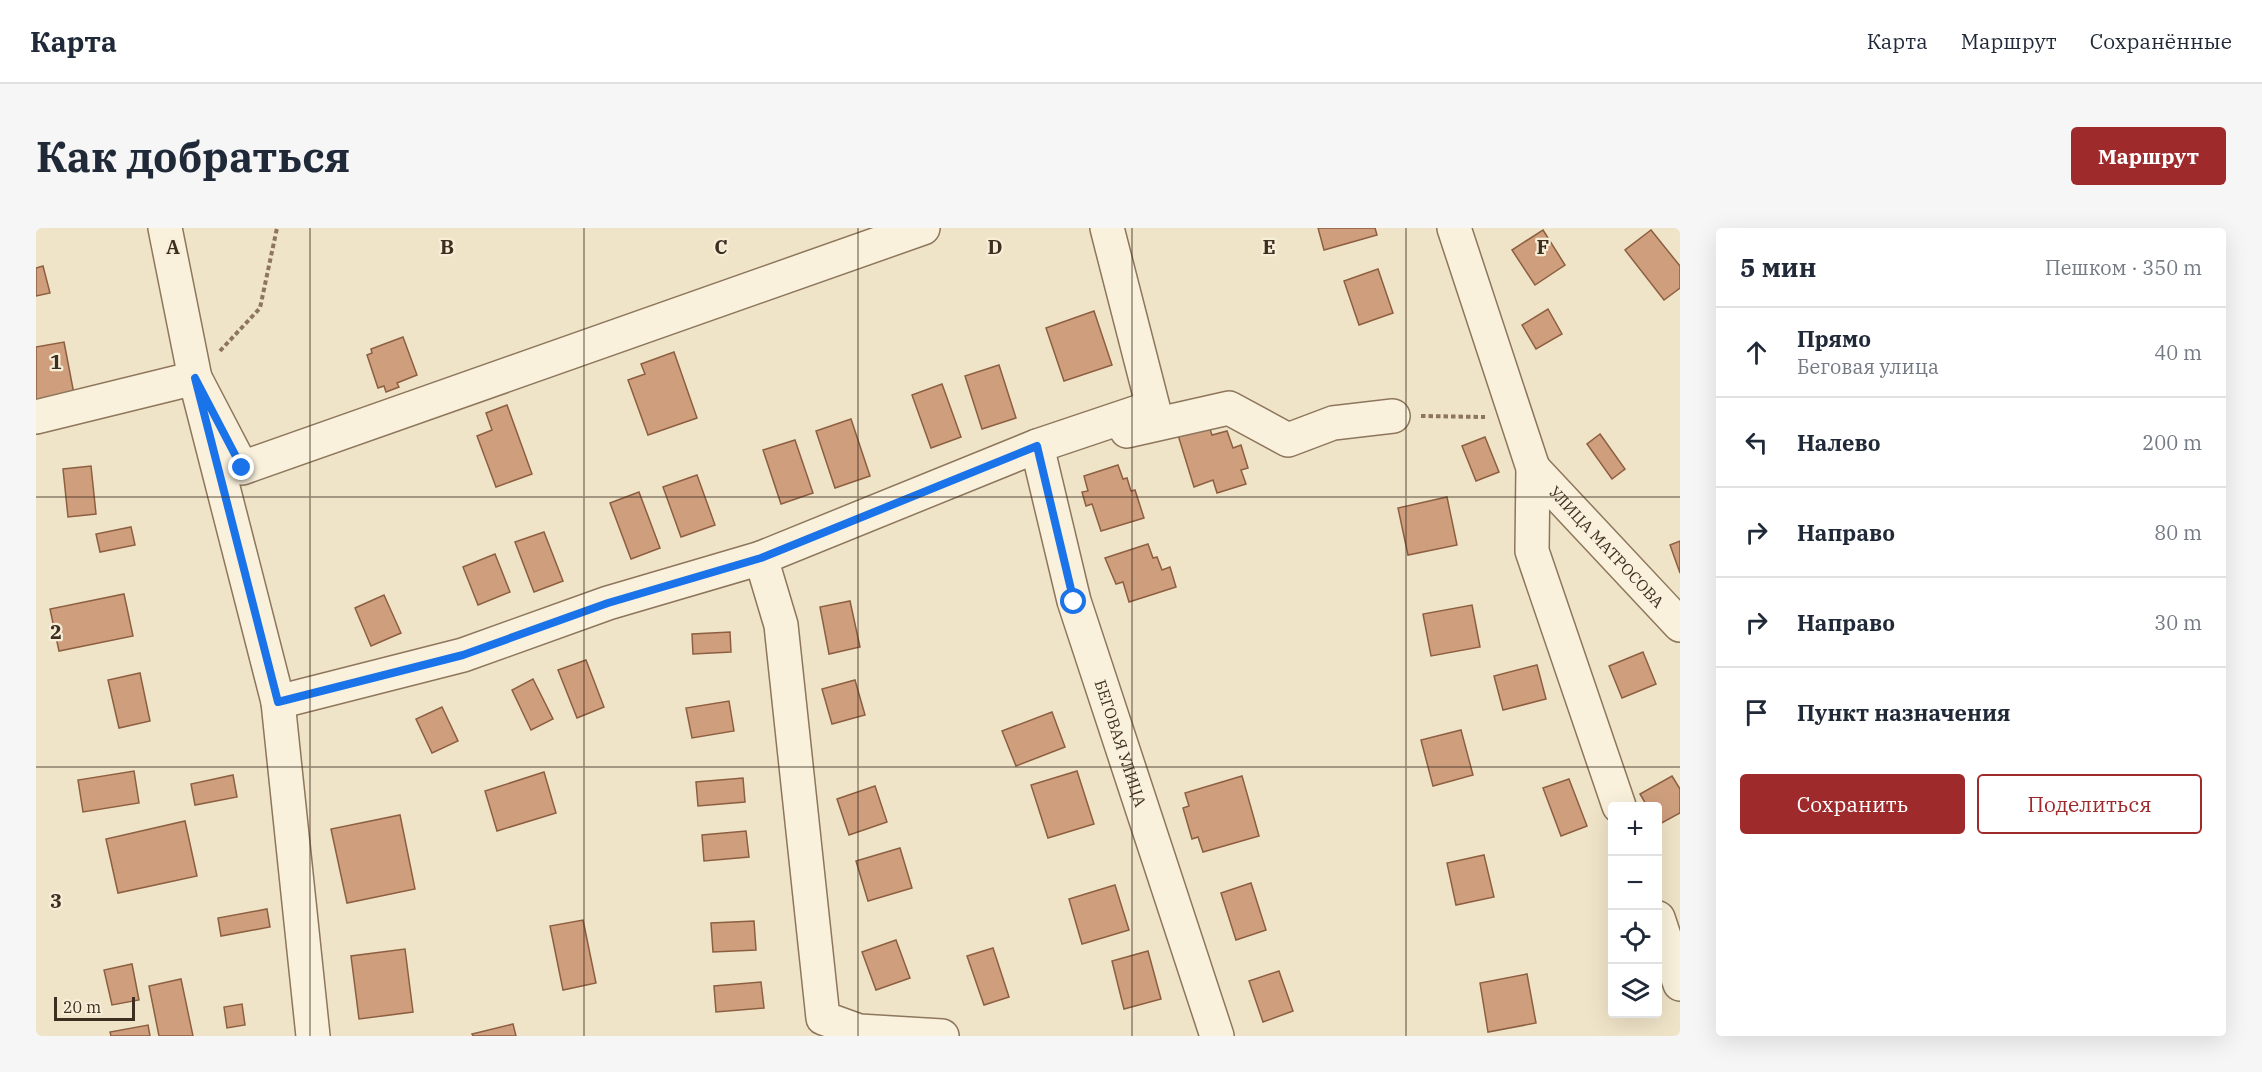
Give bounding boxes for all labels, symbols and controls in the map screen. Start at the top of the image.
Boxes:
text: Карта [30,23,117,60]
text: Карта [1867,27,1928,55]
text: Маршрут [1961,27,2057,55]
text: Сохранённые [2090,27,2232,55]
button: Маршрут [2071,127,2226,185]
text: Как добраться [36,129,350,184]
text: A [166,233,180,260]
text: B [440,233,454,260]
text: C [714,233,728,260]
text: D [987,233,1003,260]
text: E [1262,233,1276,260]
text: F [1537,233,1549,260]
text: 5 мин [1740,250,1816,284]
text: Пешком · 350 m [2045,254,2202,281]
text: Прямо [1797,324,1871,353]
icon: ahead [1740,336,1773,369]
text: 40 m [2154,339,2202,366]
text: 1 [50,348,62,375]
text: Беговая улица [1797,353,1939,380]
icon: left [1740,426,1773,459]
text: Налево [1797,428,1881,457]
text: 200 m [2142,429,2202,456]
route end [228,454,254,480]
street label: УЛИЦА МАТРОСОВА [1545,482,1668,612]
icon: right [1740,516,1773,549]
text: Направо [1797,518,1895,547]
text: 80 m [2154,519,2202,546]
route start [1060,588,1086,614]
icon: right [1740,606,1773,639]
text: Направо [1797,608,1895,637]
text: 30 m [2154,609,2202,636]
text: 2 [50,618,62,645]
street label: БЕГОВАЯ УЛИЦА [1091,677,1151,809]
icon: arrive [1740,696,1773,729]
text: Пункт назначения [1797,698,2011,727]
button: Сохранить [1740,774,1965,834]
button: Поделиться [1977,774,2202,834]
map controls [1608,802,1662,1018]
button: + [1608,802,1662,856]
button: − [1608,856,1662,910]
text: 3 [50,887,62,914]
button: locate [1608,910,1662,964]
button: layers [1608,964,1662,1018]
scale bar [54,994,135,1022]
text: 20 m [63,997,101,1017]

